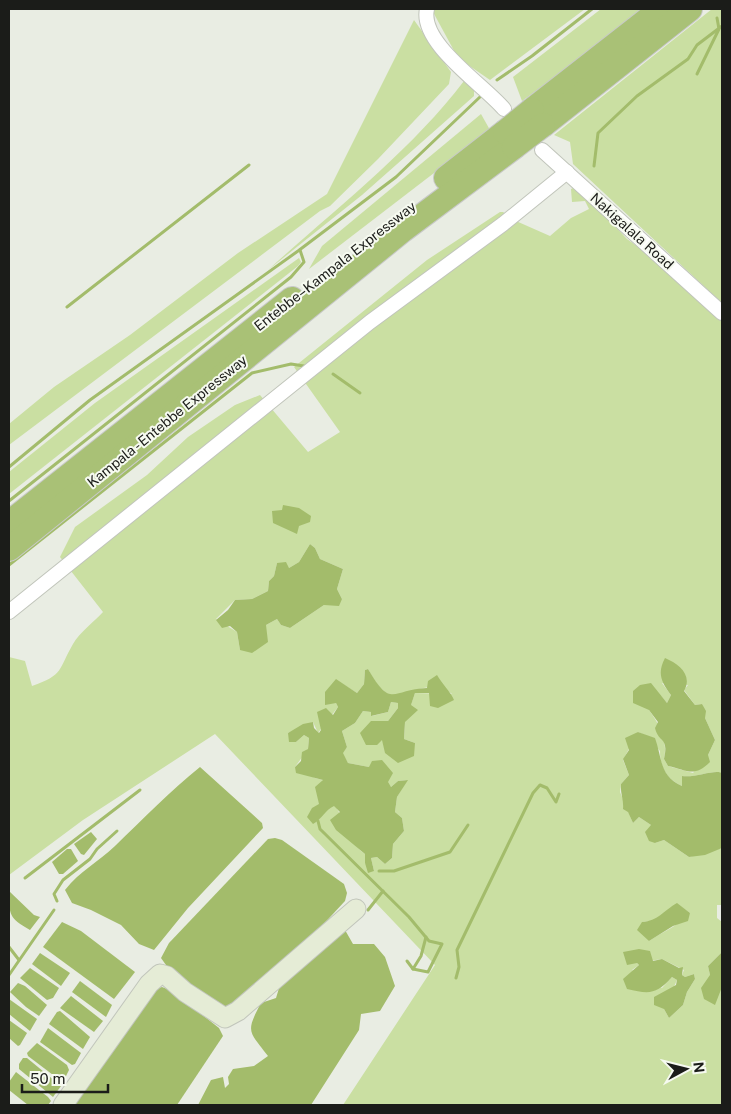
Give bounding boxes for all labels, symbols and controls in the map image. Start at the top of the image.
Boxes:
street label: Nakigalala Road [587,190,677,272]
street label: Entebbe–Kampala Expressway [251,198,419,334]
street label: Kampala - Entebbe Expressway [84,351,250,490]
north arrow [661,1044,711,1094]
text: N [690,1061,708,1074]
scale bar [22,1062,109,1094]
text: 50 m [30,1070,65,1087]

